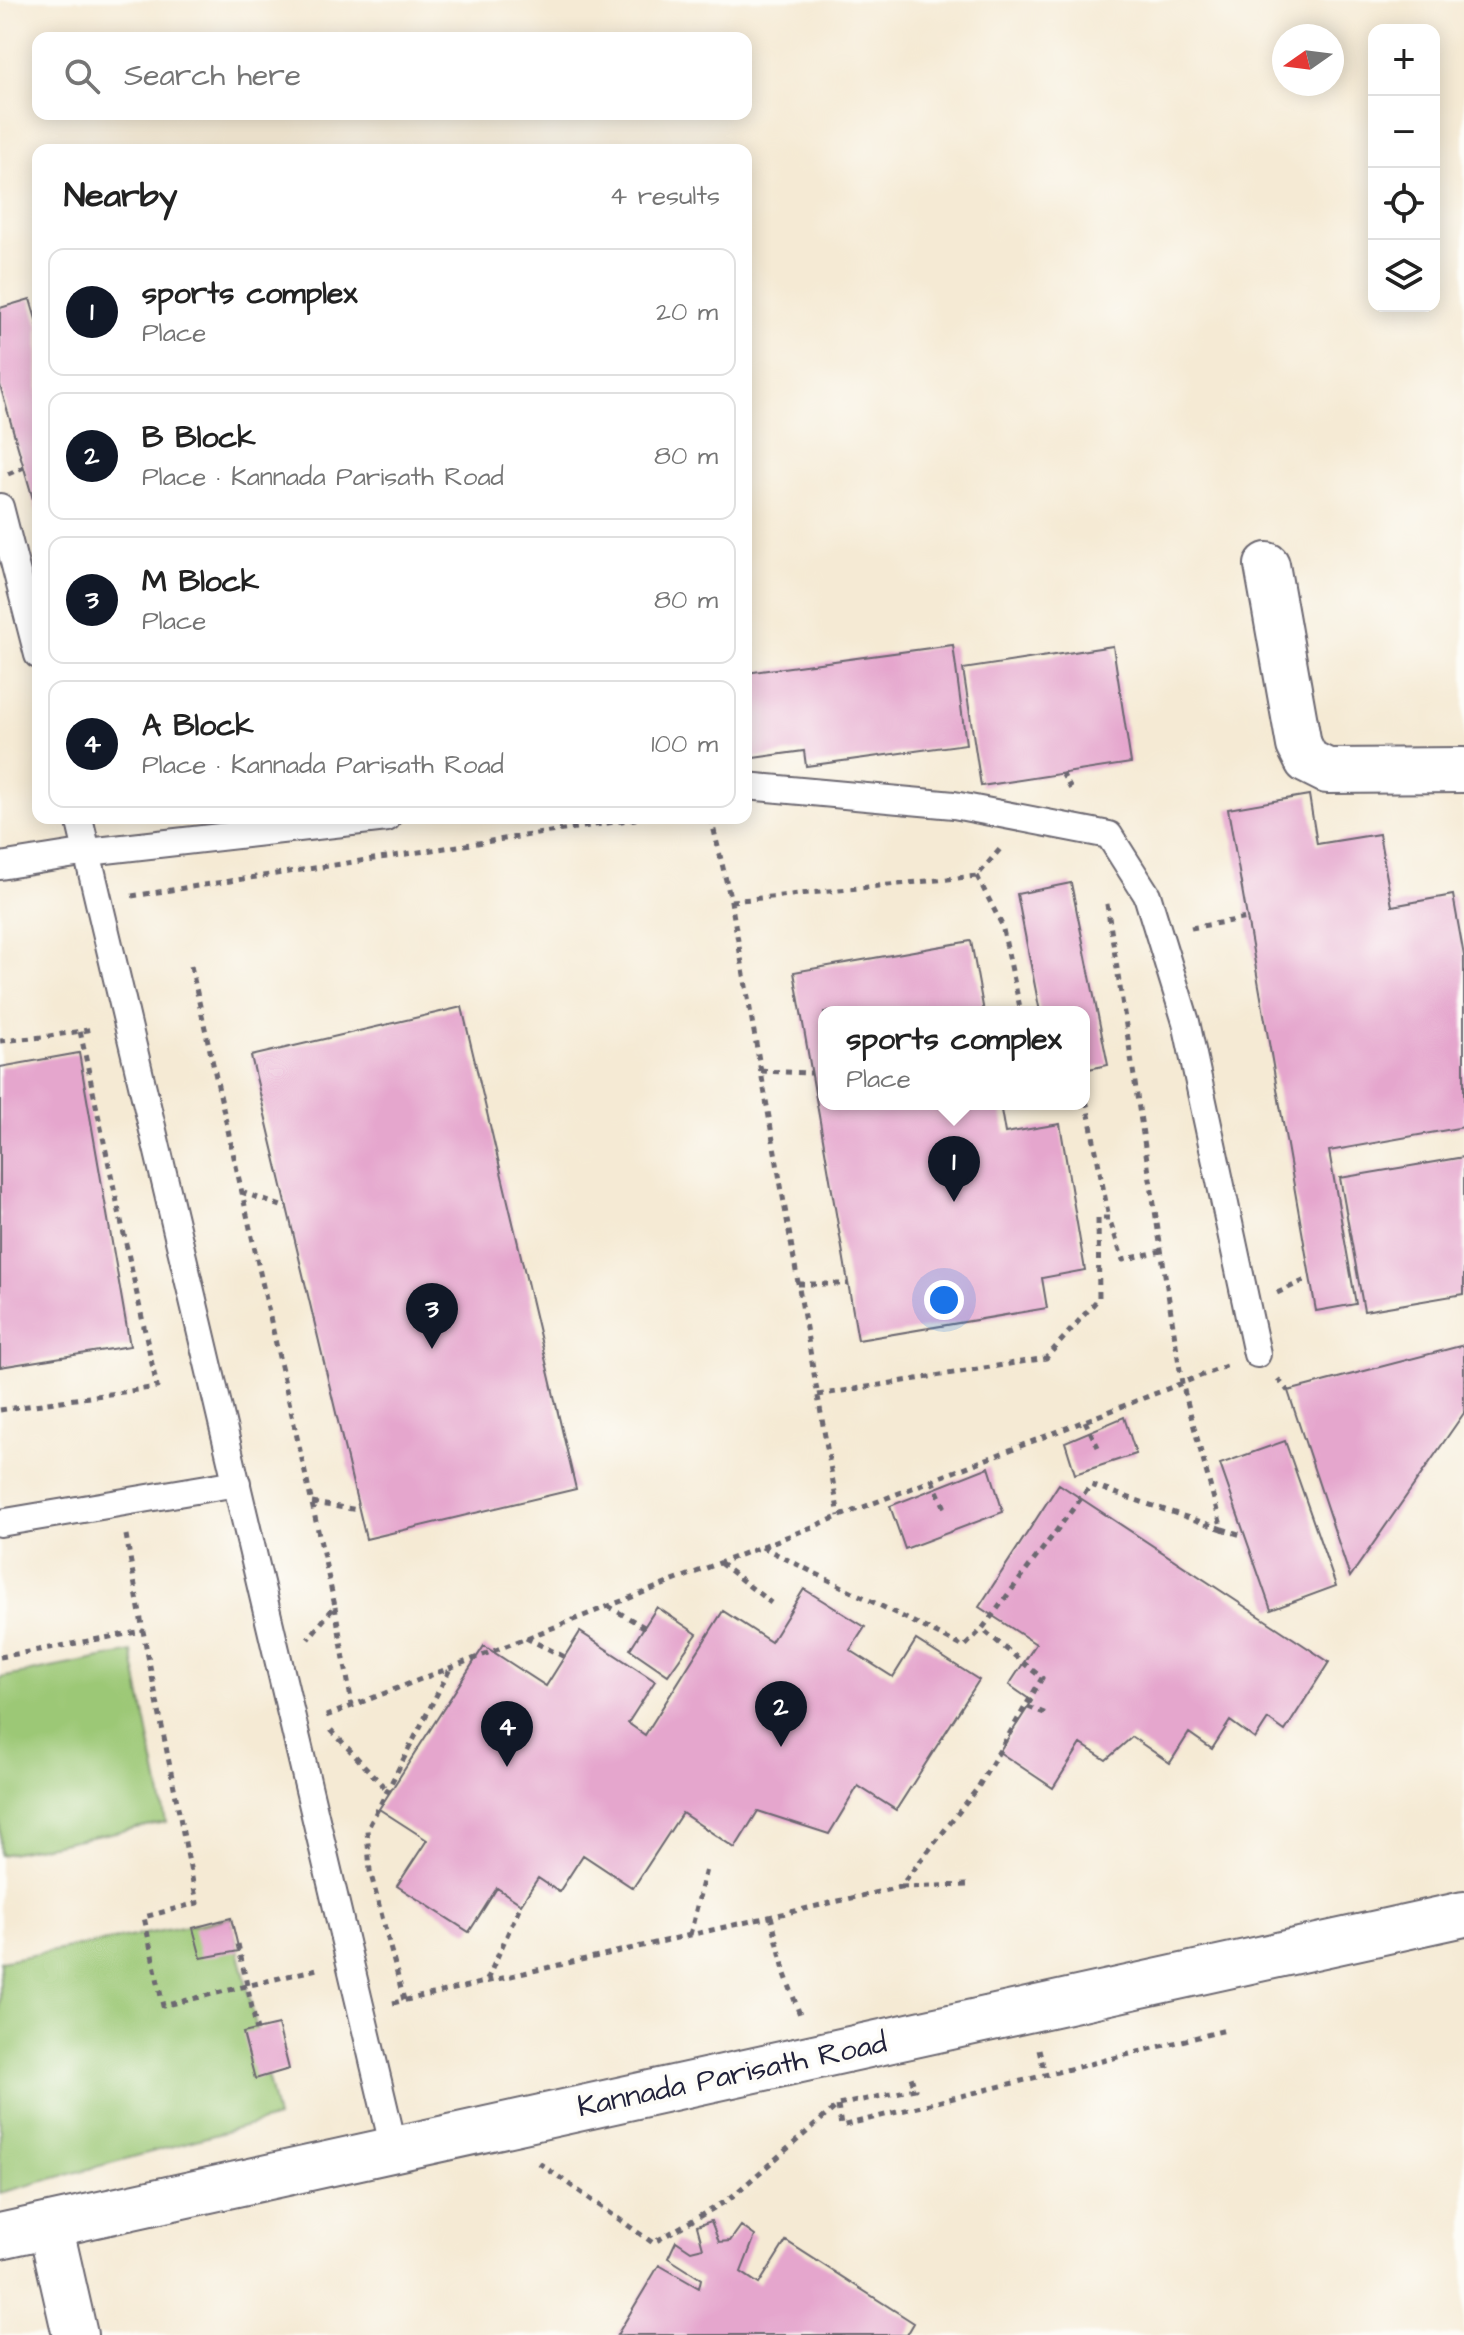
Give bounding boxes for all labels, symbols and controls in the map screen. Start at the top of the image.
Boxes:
north arrow [1272,24,1344,96]
map controls [1368,24,1440,312]
button: + [1368,24,1440,96]
search box [32,32,752,120]
icon: search [60,54,104,98]
text: Search here [124,55,301,97]
button: − [1368,96,1440,168]
button: locate [1368,168,1440,240]
text: Nearby [64,172,178,220]
text: 4 results [610,178,720,214]
button: layers [1368,240,1440,312]
text: sports complex [142,273,357,315]
text: 1 [90,294,94,330]
text: 20 m [656,294,718,330]
text: Place [142,315,206,351]
text: B Block [142,417,256,459]
text: 2 [85,438,99,474]
text: 80 m [654,438,718,474]
text: Place · Kannada Parisath Road [142,459,504,495]
text: M Block [142,561,259,603]
text: 3 [85,582,99,618]
text: 80 m [654,582,718,618]
text: Place [142,603,206,639]
text: A Block [142,705,254,747]
text: 4 [83,726,101,762]
text: 100 m [651,726,718,762]
text: Place · Kannada Parisath Road [142,747,504,783]
popup [818,1006,1090,1110]
text: sports complex [846,1019,1062,1061]
text: Place [846,1061,911,1097]
pin: 1 [928,1136,980,1202]
your location [924,1280,964,1320]
pin: 3 [406,1283,458,1349]
pin: 2 [755,1681,807,1747]
pin: 4 [481,1701,533,1767]
street label: Kannada Parisath Road [574,2022,890,2128]

